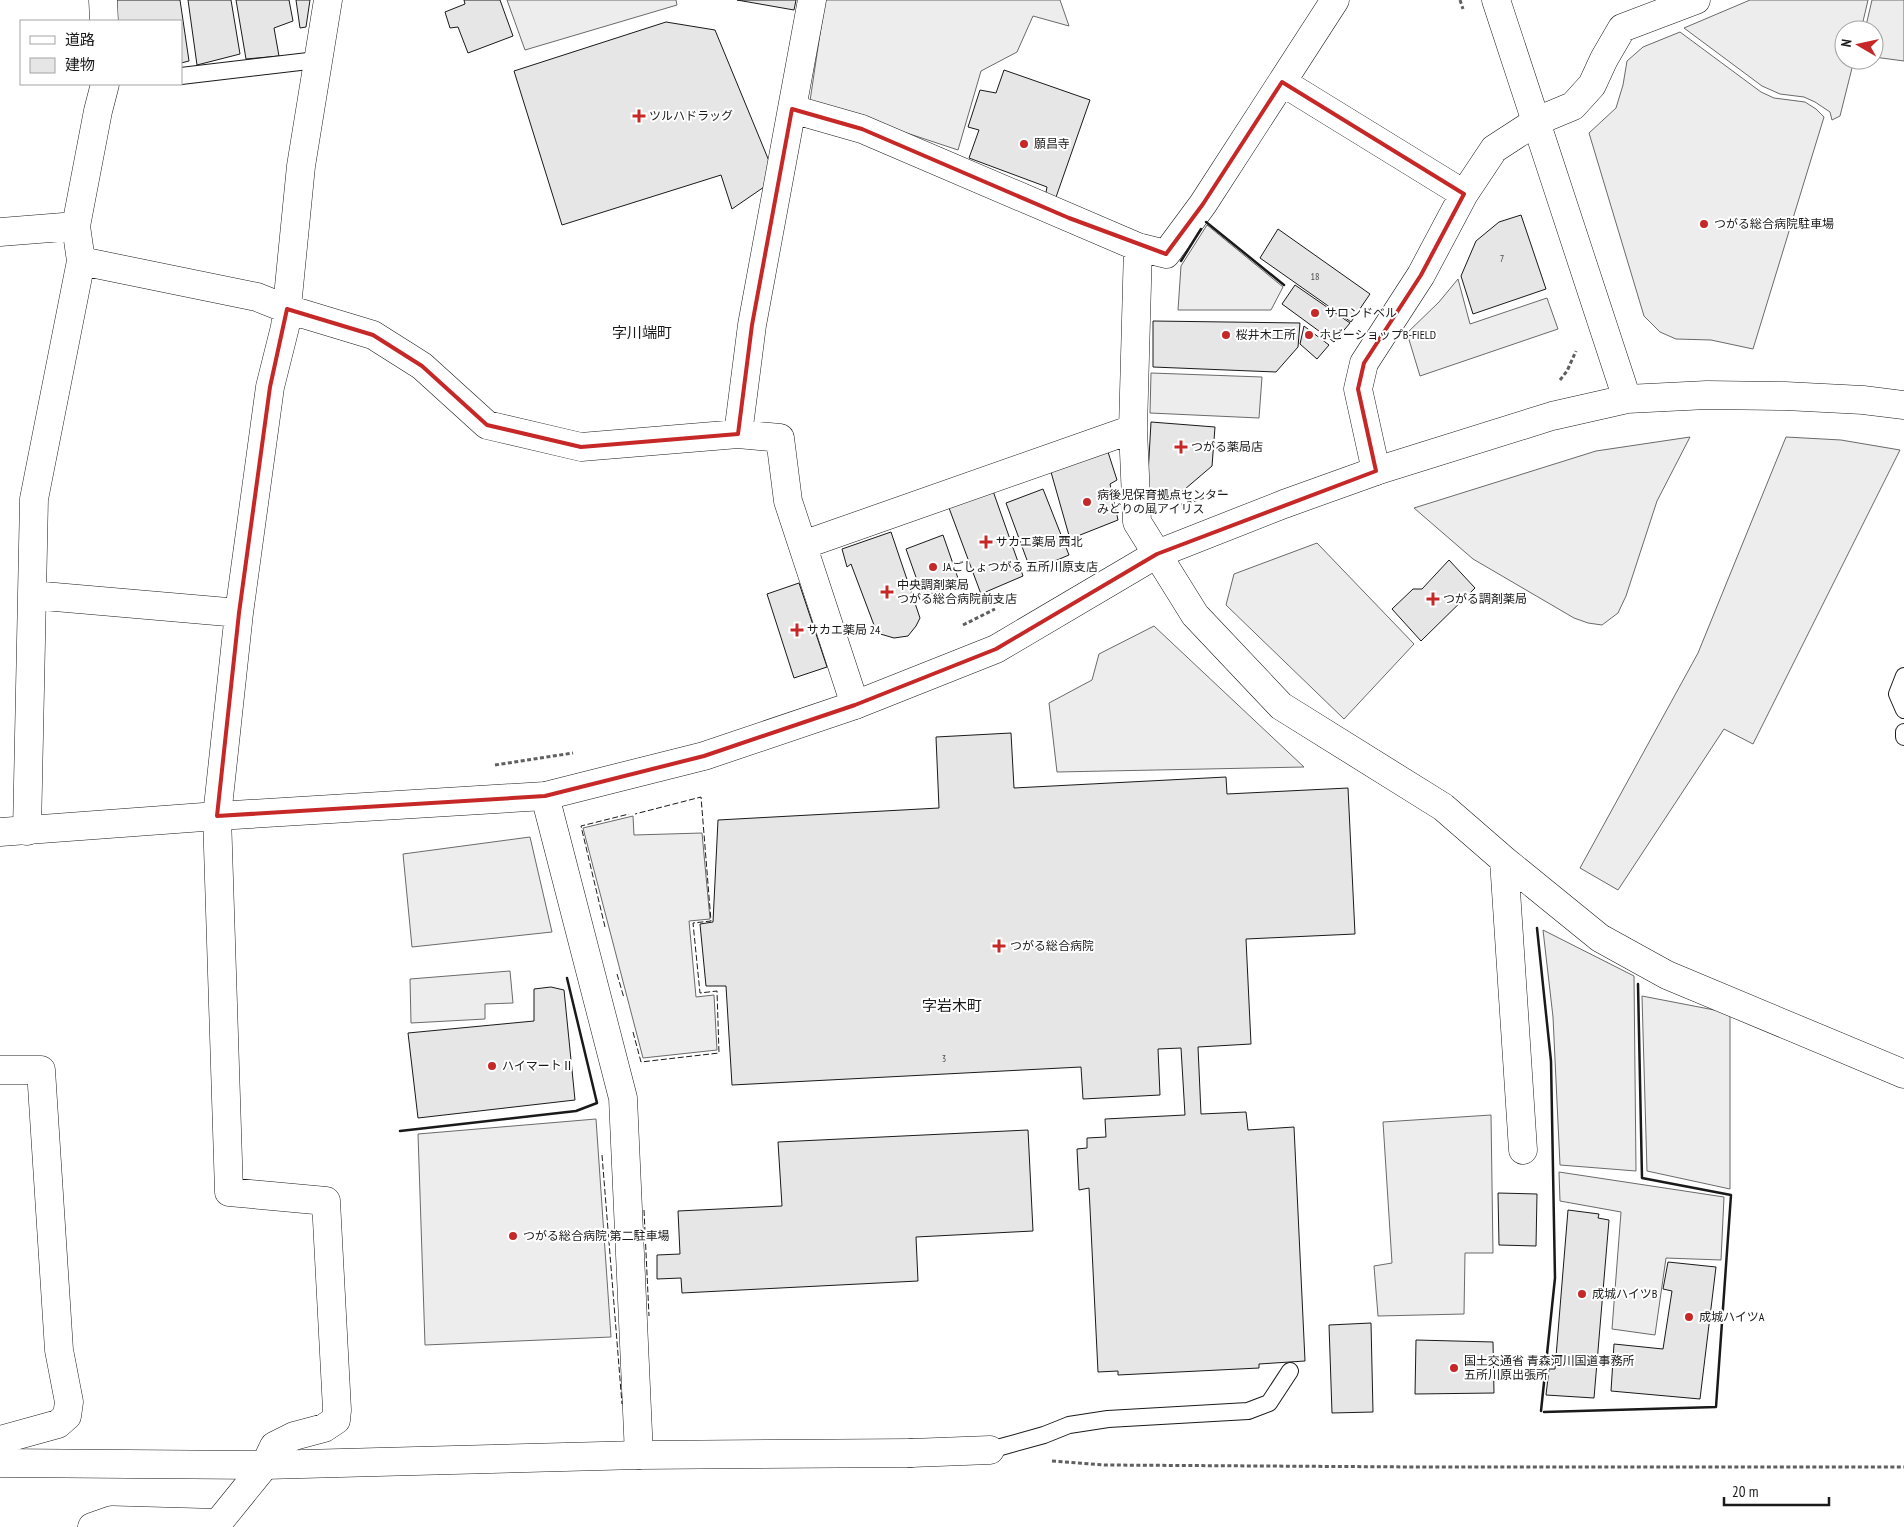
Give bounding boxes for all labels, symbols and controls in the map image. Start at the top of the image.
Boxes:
legend [20,20,182,85]
north arrow [1834,20,1884,70]
text: 道路 [65,30,95,49]
text: N [1837,38,1856,48]
text: 建物 [65,55,95,74]
place label: ツルハドラッグ [649,108,733,123]
marker: ツルハドラッグ [633,110,645,122]
place label: 願昌寺 [1034,136,1070,151]
marker: 願昌寺 [1018,138,1030,150]
place label: つがる総合病院駐車場 [1714,216,1834,231]
marker: つがる総合病院駐車場 [1698,218,1710,230]
house number: 7 [1500,252,1504,265]
house number: 18 [1311,270,1320,283]
place label: サロンドベル [1325,305,1397,320]
marker: サロンドベル [1309,307,1321,319]
district label: 字川端町 [612,323,672,342]
place label: 桜井木工所 [1236,327,1296,342]
place label: ホビーショップB-FIELD [1319,327,1436,342]
marker: 桜井木工所 [1220,329,1232,341]
marker: ホビーショップB-FIELD [1303,329,1315,341]
place label: つがる薬局店 [1191,439,1263,454]
marker: つがる薬局店 [1175,441,1187,453]
place label: 病後児保育拠点センター みどりの風アイリス [1097,487,1229,516]
marker: 病後児保育拠点センター みどりの風アイリス [1081,496,1093,508]
place label: サカエ薬局 西北 [996,534,1083,549]
marker: サカエ薬局 西北 [980,536,992,548]
place label: JAごしょつがる 五所川原支店 [942,559,1098,574]
marker: JAごしょつがる 五所川原支店 [927,561,939,573]
place label: 中央調剤薬局 つがる総合病院前支店 [897,577,1017,606]
marker: 中央調剤薬局 つがる総合病院前支店 [881,586,893,598]
place label: つがる調剤薬局 [1443,591,1527,606]
marker: つがる調剤薬局 [1427,593,1439,605]
place label: サカエ薬局 24 [807,622,881,637]
marker: サカエ薬局 24 [791,624,803,636]
place label: つがる総合病院 [1010,938,1094,953]
marker: つがる総合病院 [992,939,1006,953]
district label: 字岩木町 [922,996,982,1015]
house number: 3 [942,1052,946,1065]
place label: ハイマートⅡ [502,1058,574,1073]
marker: ハイマートⅡ [486,1060,498,1072]
place label: つがる総合病院 第二駐車場 [523,1228,670,1243]
marker: つがる総合病院 第二駐車場 [507,1230,519,1242]
place label: 成城ハイツB [1592,1286,1658,1301]
marker: 成城ハイツB [1576,1288,1588,1300]
place label: 成城ハイツA [1699,1309,1765,1324]
marker: 成城ハイツA [1683,1311,1695,1323]
place label: 国土交通省 青森河川国道事務所 五所川原出張所 [1464,1353,1635,1382]
marker: 国土交通省 青森河川国道事務所 五所川原出張所 [1448,1362,1460,1374]
scale bar [1724,1474,1829,1506]
text: 20 m [1732,1482,1758,1501]

